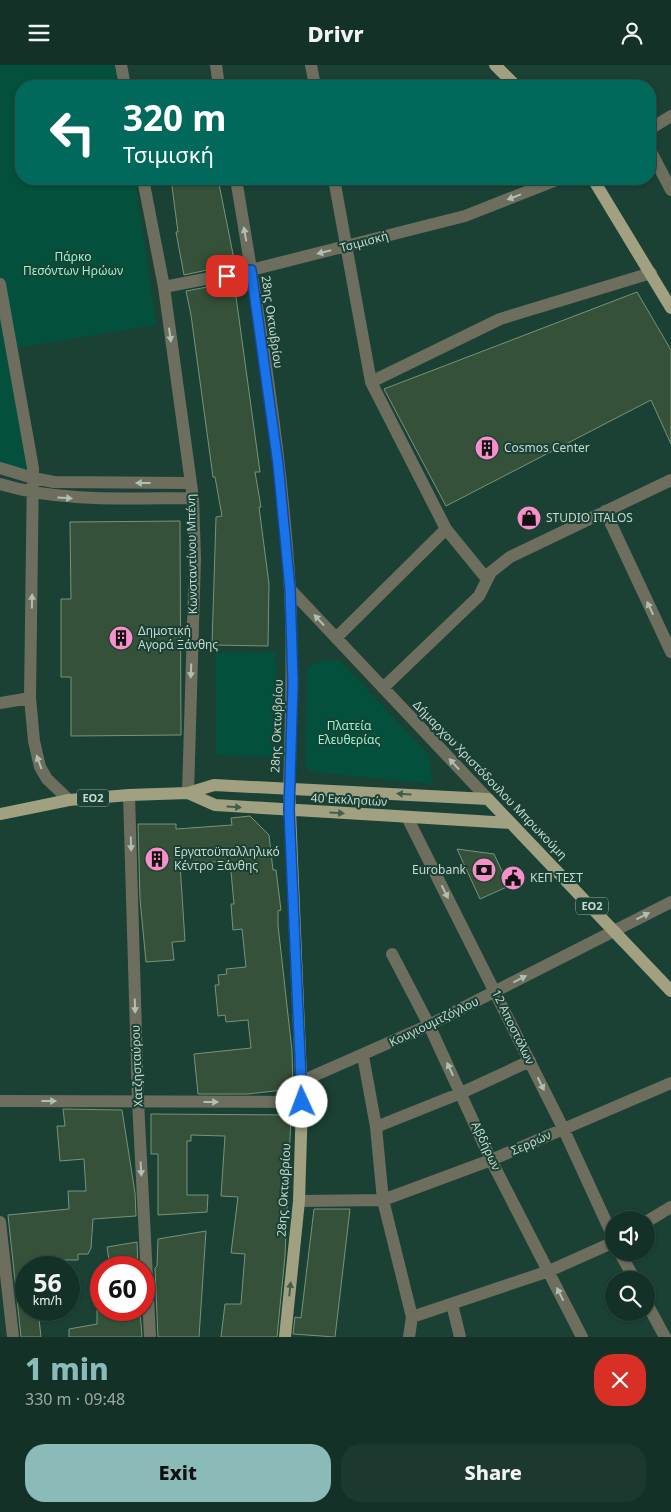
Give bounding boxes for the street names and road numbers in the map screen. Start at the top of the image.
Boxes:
street label: Τσιμισκή [338,227,390,256]
street label: 28ης Οκτωβρίου [258,274,287,370]
street label: Κωνσταντίνου Μπένη [182,494,201,614]
street label: 28ης Οκτωβρίου [266,679,287,773]
street label: Δήμαρχου Χριστόδουλου Μπρωκούμη [409,696,571,863]
road number: ΕΟ2 [77,789,109,806]
street label: 40 Εκκλησιών [310,789,388,810]
road number: ΕΟ2 [576,897,608,914]
street label: 12 Αποστόλων [488,987,539,1067]
street label: Κουγιουμτζόγλου [386,992,481,1051]
street label: Χατζησταύρου [127,1025,146,1107]
street label: Αβδήρων [468,1119,505,1173]
street label: Σερρών [508,1126,554,1159]
street label: 28ης Οκτωβρίου [273,1143,294,1237]

